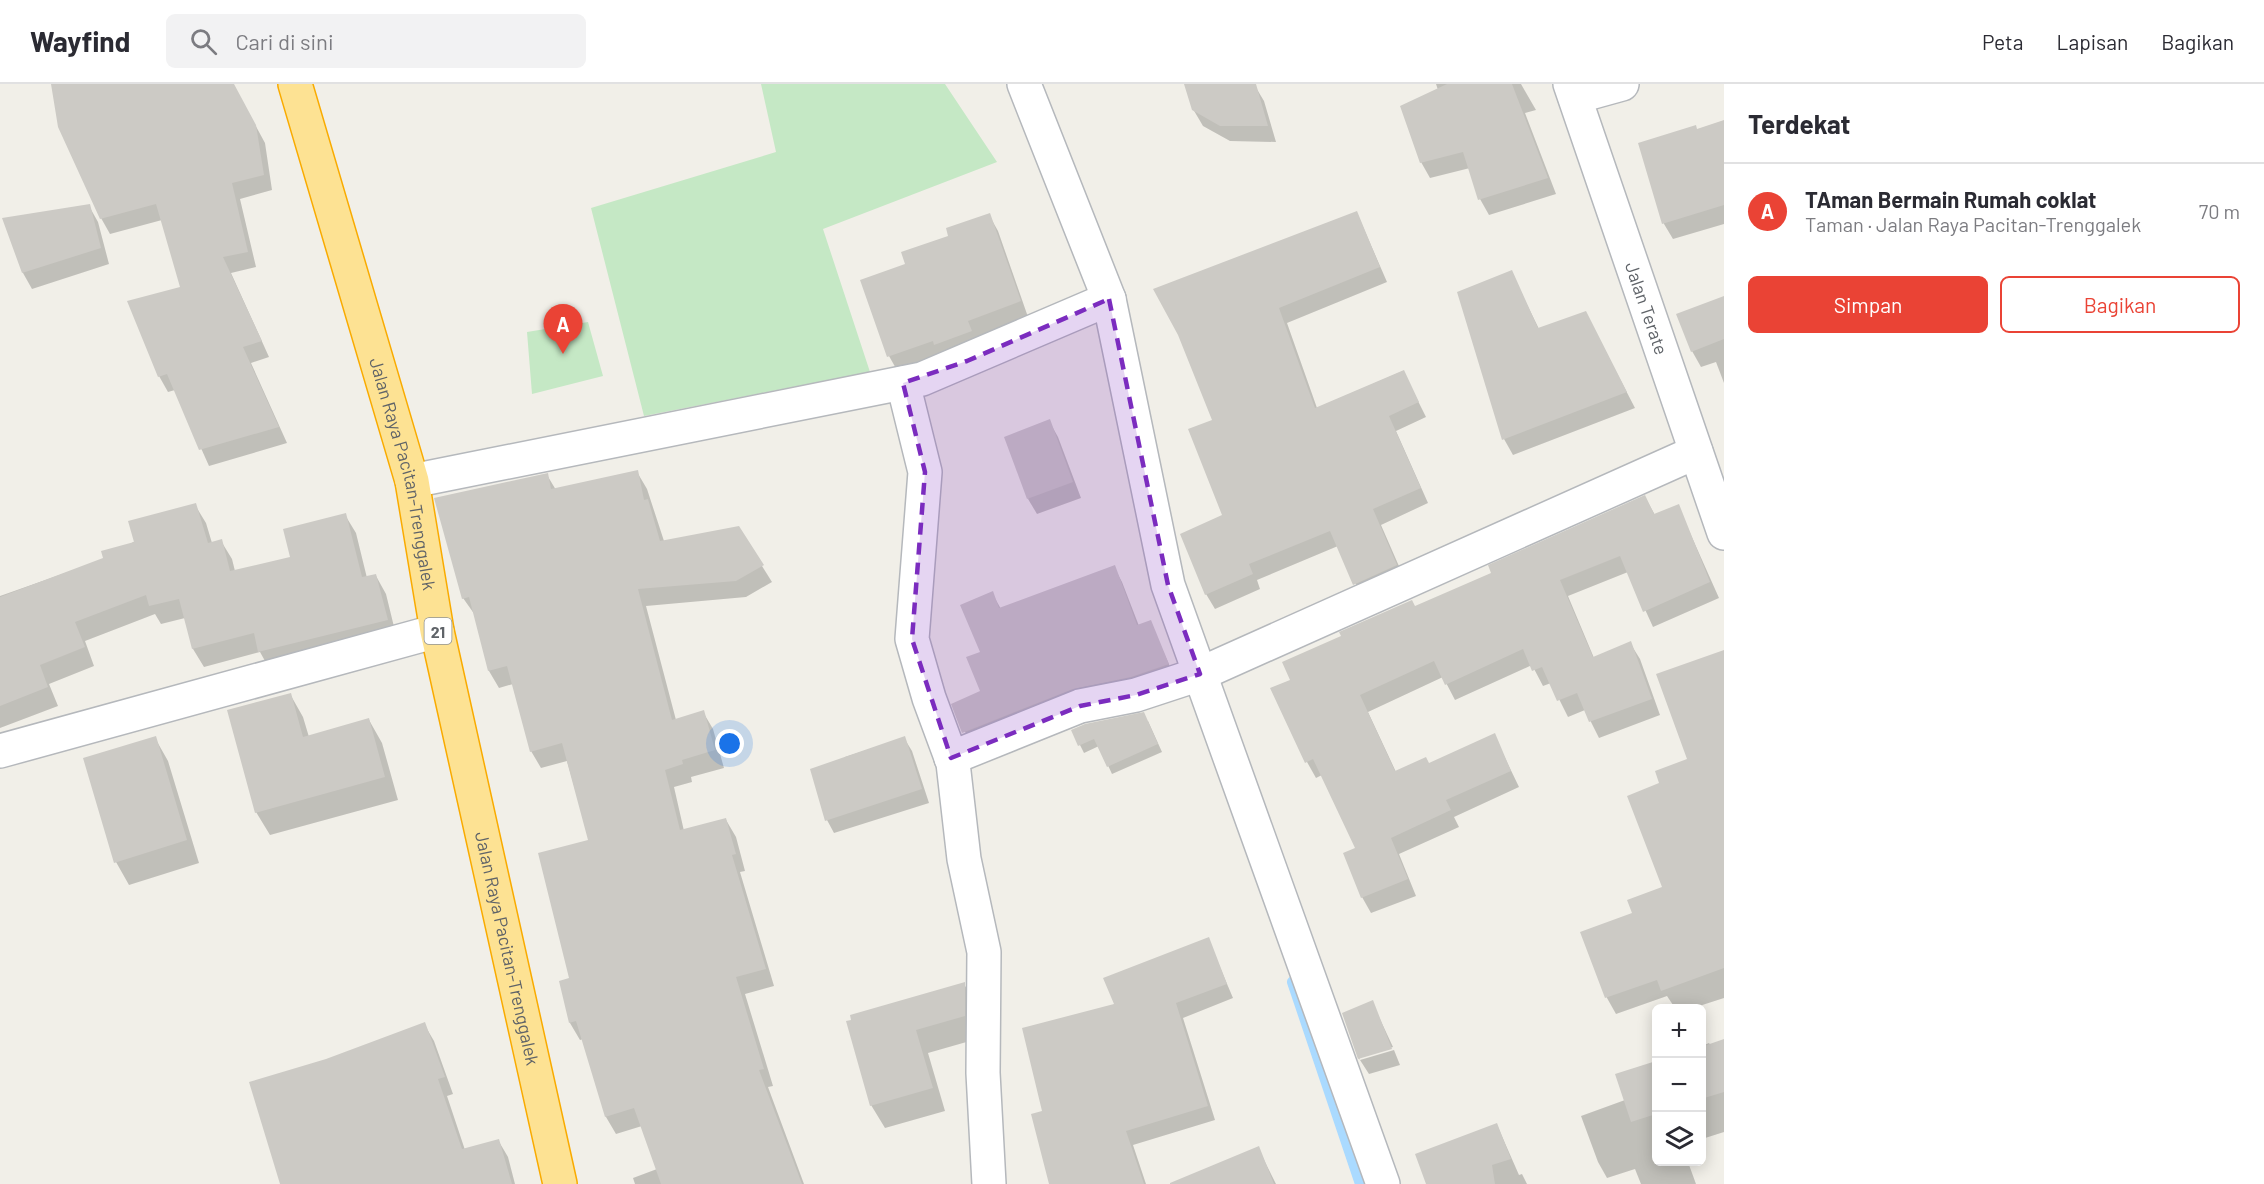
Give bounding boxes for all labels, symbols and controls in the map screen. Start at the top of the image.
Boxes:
search box [166,14,586,68]
text: Wayfind [30,24,130,58]
icon: search [187,25,220,58]
text: Cari di sini [235,28,334,54]
text: Peta [1982,29,2023,54]
text: Lapisan [2056,29,2128,54]
text: Bagikan [2161,29,2234,54]
text: Terdekat [1748,108,1850,139]
text: TAman Bermain Rumah coklat [1805,186,2096,212]
text: A [1761,199,1774,223]
text: 70 m [2199,199,2240,223]
text: Taman · Jalan Raya Pacitan-Trenggalek [1805,212,2141,236]
street label: Jalan Terate [1621,259,1673,357]
button: Simpan [1748,276,1988,333]
button: Bagikan [2000,276,2240,333]
pin: A [544,304,582,354]
street label: Jalan Raya Pacitan-Trenggalek [365,355,441,592]
road number: 21 [424,618,452,644]
your location [715,729,744,758]
street label: Jalan Raya Pacitan-Trenggalek [471,829,544,1067]
map controls [1652,1004,1706,1166]
button: + [1652,1004,1706,1058]
button: − [1652,1058,1706,1112]
button: layers [1652,1112,1706,1166]

